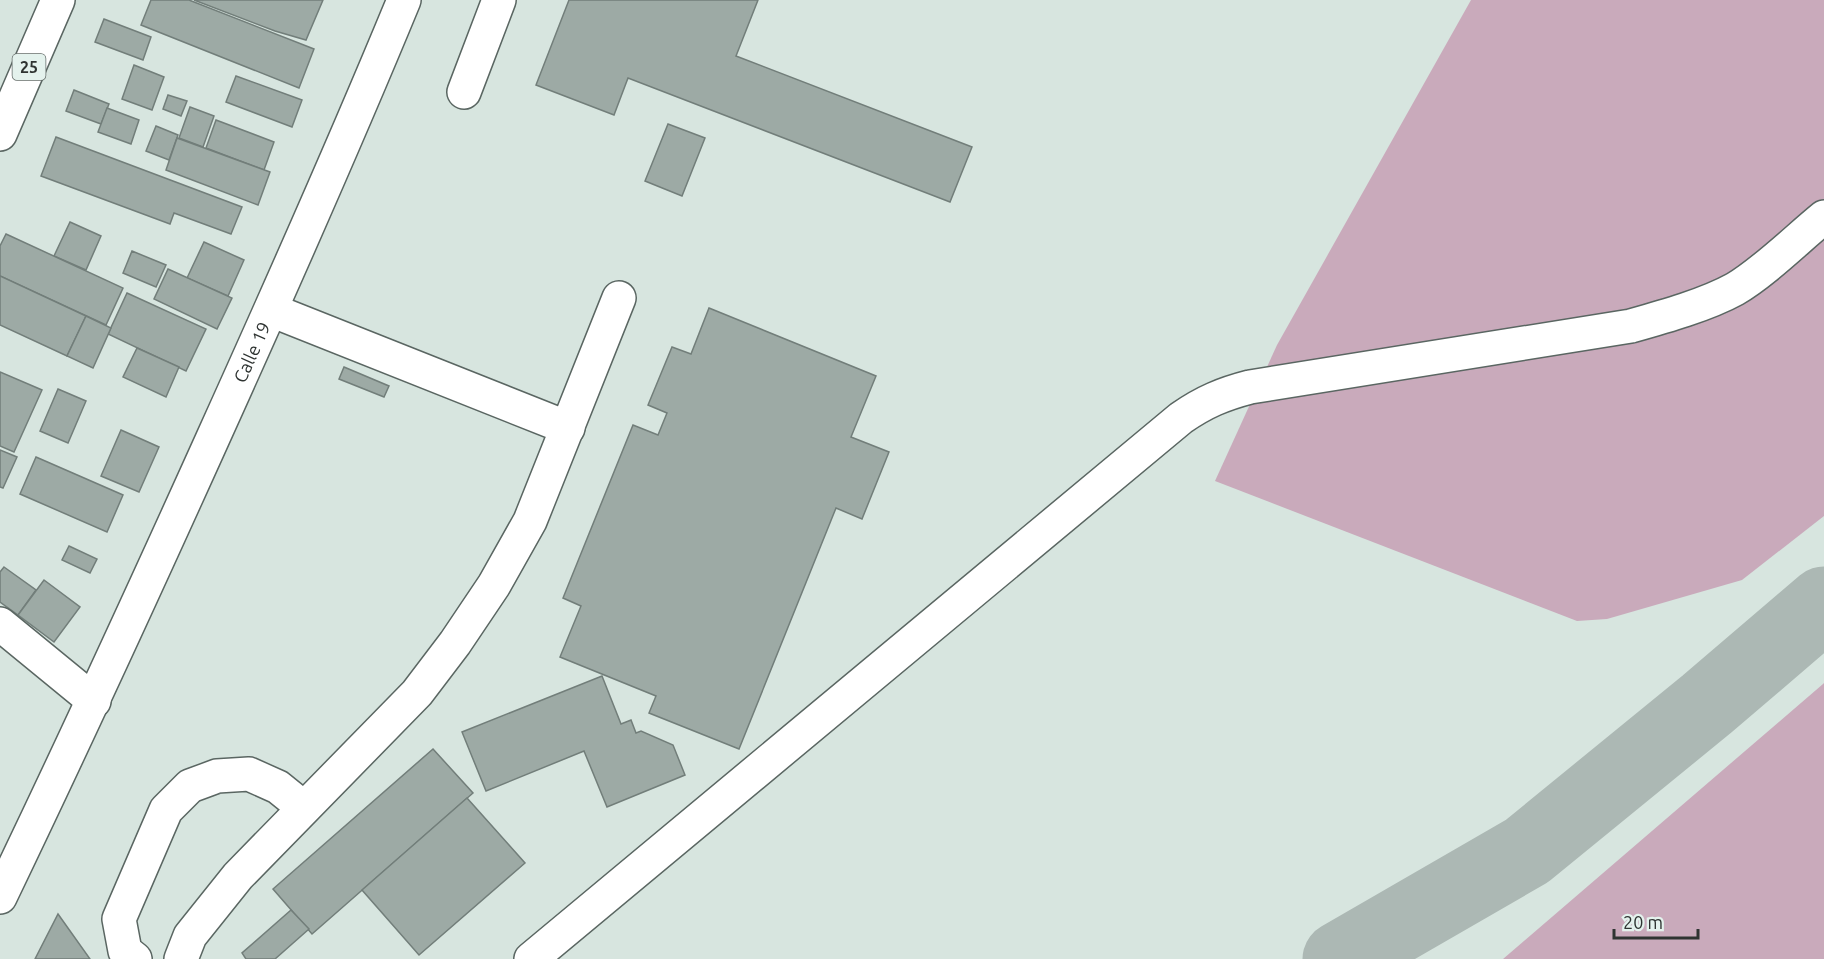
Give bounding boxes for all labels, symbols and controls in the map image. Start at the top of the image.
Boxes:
road number: 25 [12,54,46,80]
street label: Calle 19 [229,319,274,386]
scale bar [1614,902,1698,940]
text: 20 m [1623,912,1663,932]

